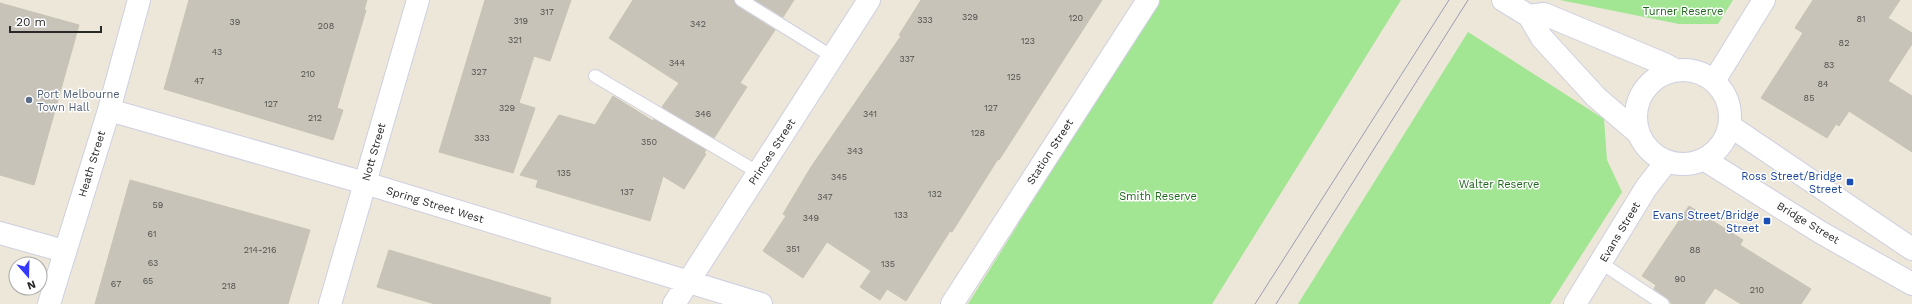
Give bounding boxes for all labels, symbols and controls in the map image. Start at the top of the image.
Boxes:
park label: Turner Reserve [1643,5,1723,18]
house number: 317 [540,7,554,17]
scale bar [10,8,101,34]
house number: 329 [962,12,978,22]
house number: 120 [1069,13,1084,23]
house number: 81 [1856,14,1866,24]
text: 20 m [16,15,46,29]
house number: 333 [917,15,933,25]
house number: 319 [514,16,528,26]
house number: 39 [230,17,240,27]
house number: 342 [690,19,706,29]
house number: 208 [318,21,334,31]
house number: 321 [508,35,522,45]
house number: 123 [1021,36,1035,46]
house number: 82 [1839,38,1849,48]
house number: 43 [212,47,222,57]
house number: 337 [899,54,915,64]
house number: 344 [669,58,686,68]
house number: 83 [1824,60,1834,70]
house number: 327 [471,67,487,77]
house number: 210 [301,69,316,79]
house number: 125 [1007,72,1021,82]
house number: 47 [194,76,204,86]
house number: 84 [1817,79,1829,89]
place label: Port Melbourne Town Hall [37,88,120,114]
house number: 85 [1804,93,1814,103]
marker: Port Melbourne Town Hall [24,95,34,105]
house number: 127 [264,99,278,109]
house number: 329 [499,103,515,113]
house number: 127 [984,103,998,113]
house number: 346 [695,109,711,119]
house number: 341 [863,109,877,119]
house number: 212 [308,113,322,123]
street label: Princes Street [746,116,798,187]
street label: Station Street [1024,116,1076,187]
street label: Nott Street [359,121,389,183]
house number: 128 [971,128,985,138]
street label: Heath Street [76,129,108,199]
house number: 333 [474,133,490,143]
house number: 350 [641,137,657,147]
house number: 343 [847,146,863,156]
house number: 135 [557,168,571,178]
place label: Ross Street/Bridge Street [1741,170,1842,196]
house number: 345 [831,172,847,182]
marker: Ross Street/Bridge Street [1845,177,1855,187]
park label: Walter Reserve [1459,178,1539,191]
street label: Spring Street West [385,184,486,226]
house number: 137 [620,187,634,197]
house number: 132 [928,189,942,199]
park label: Smith Reserve [1119,190,1197,203]
house number: 347 [817,192,833,202]
street label: Evans Street [1597,199,1643,264]
street label: Bridge Street [1774,199,1842,247]
house number: 59 [153,200,163,210]
place label: Evans Street/Bridge Street [1653,209,1759,235]
house number: 133 [894,210,908,220]
house number: 349 [803,213,819,223]
marker: Evans Street/Bridge Street [1762,216,1772,226]
house number: 61 [148,229,156,239]
house number: 351 [786,244,800,254]
house number: 214-216 [244,245,276,255]
house number: 88 [1689,245,1701,255]
north arrow [8,256,48,296]
house number: 63 [148,258,158,268]
house number: 135 [881,259,895,269]
house number: 90 [1674,274,1686,284]
house number: 65 [143,276,153,286]
text: N [25,277,37,292]
house number: 67 [111,279,121,289]
house number: 218 [222,281,236,291]
house number: 210 [1750,285,1765,295]

